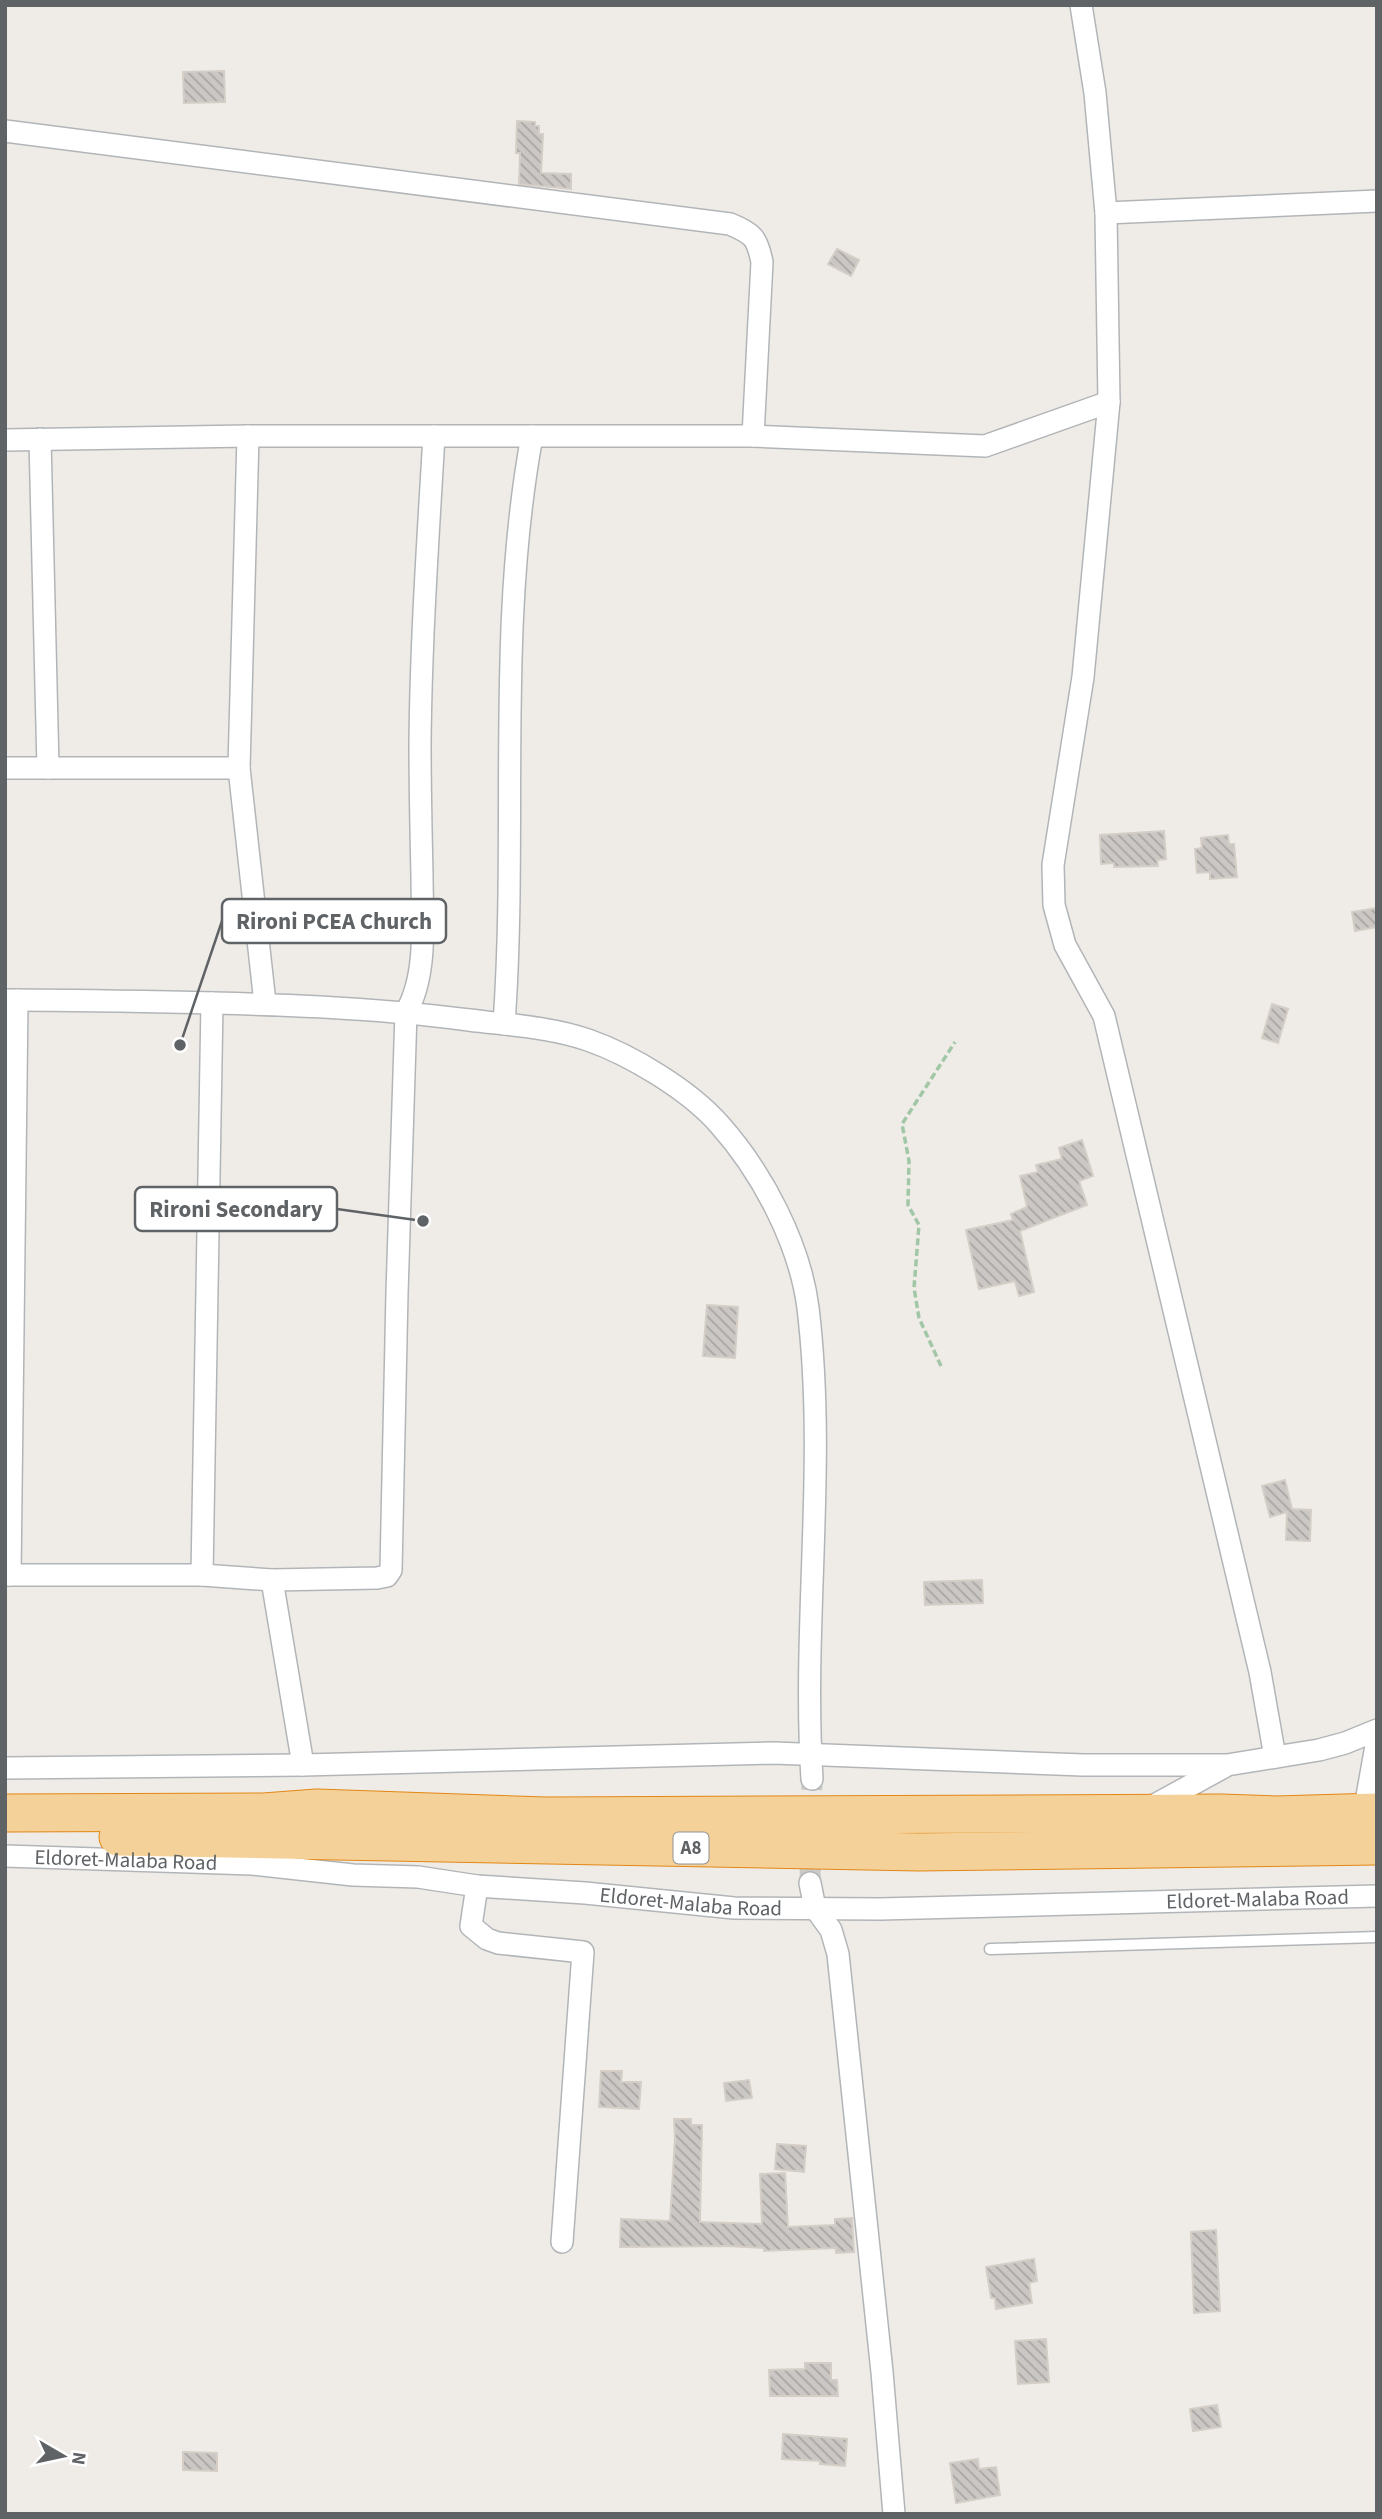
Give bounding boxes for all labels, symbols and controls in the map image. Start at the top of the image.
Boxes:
callout: Rironi PCEA Church [222,899,446,943]
text: Rironi PCEA Church [236,905,432,938]
callout: Rironi Secondary [135,1187,337,1231]
text: Rironi Secondary [149,1193,323,1226]
road number: A8 [674,1832,708,1864]
street label: Eldoret-Malaba Road [34,1842,218,1878]
street label: Eldoret-Malaba Road [598,1880,782,1923]
street label: Eldoret-Malaba Road [1166,1882,1349,1917]
north arrow [28,2421,98,2491]
text: N [64,2450,93,2467]

